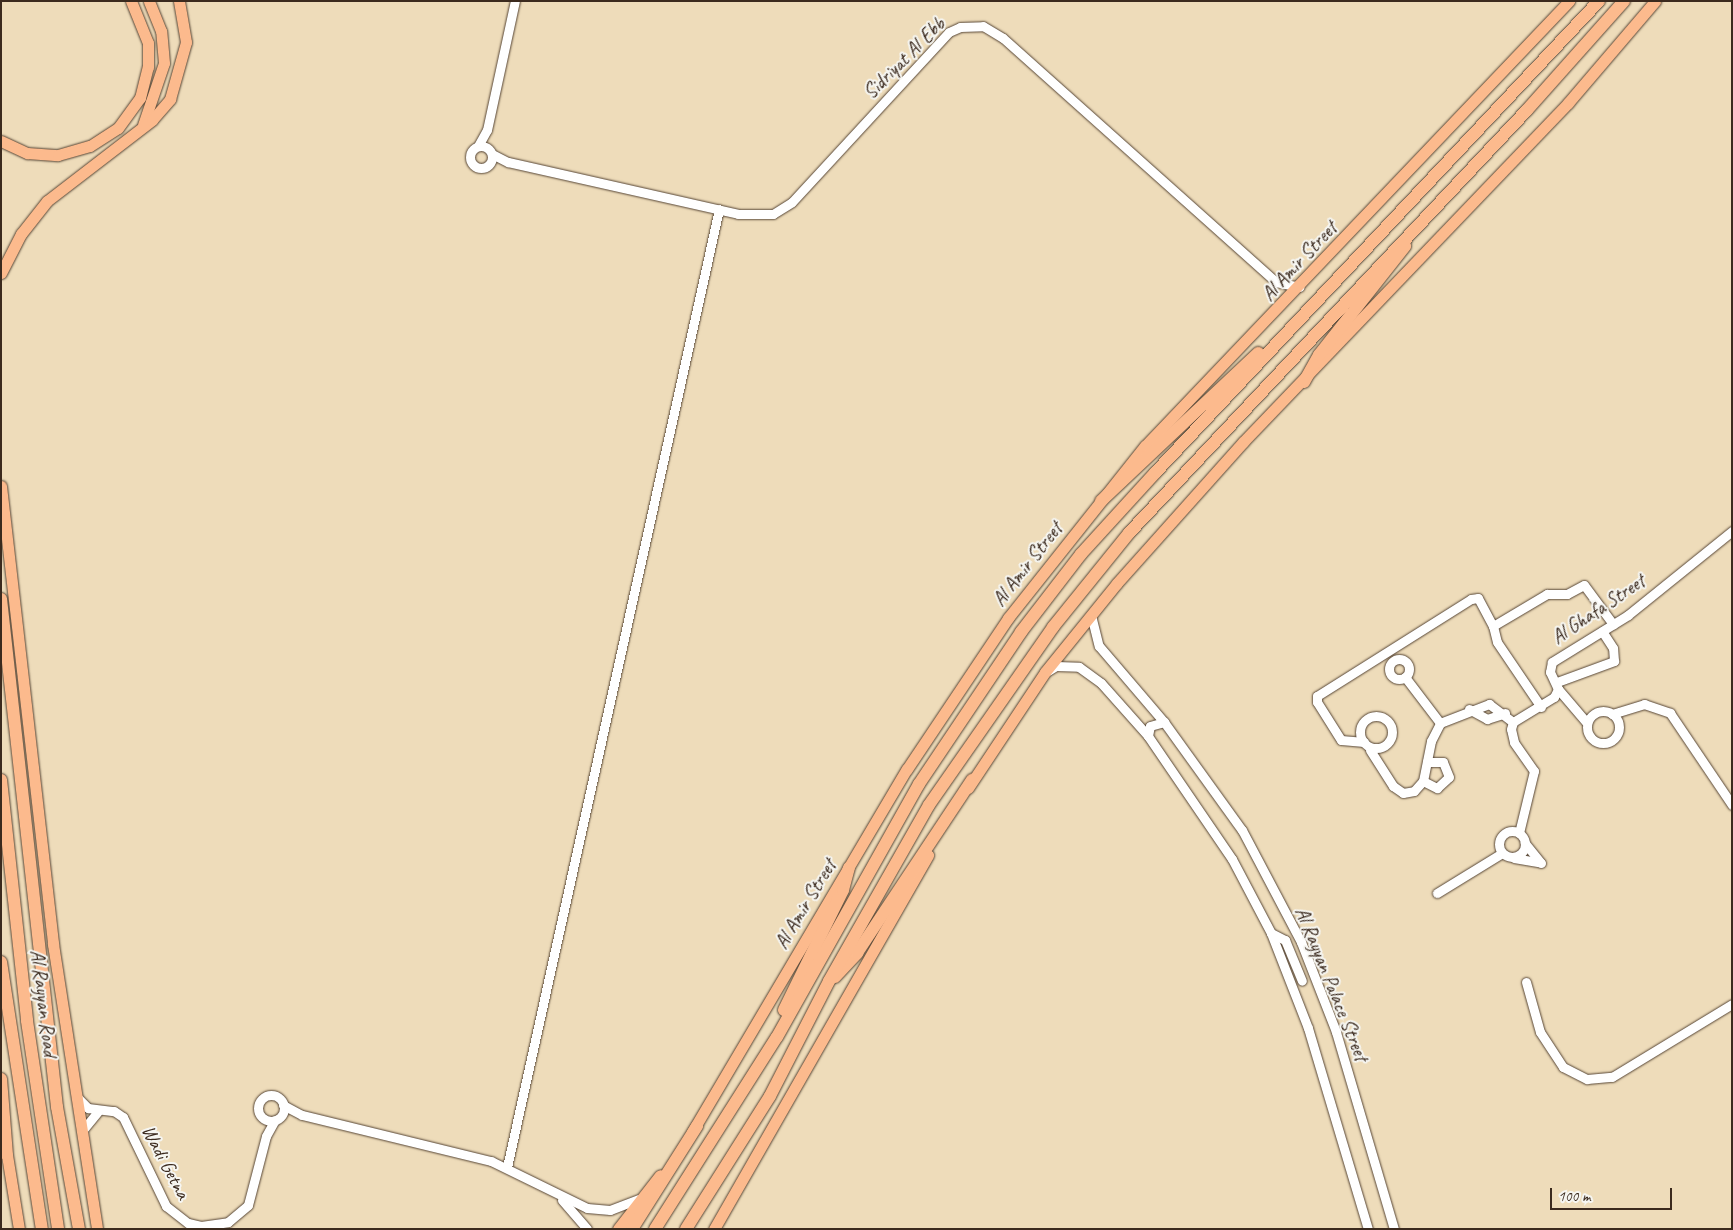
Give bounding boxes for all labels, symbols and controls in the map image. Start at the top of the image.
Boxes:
street label: Sidriyat Al Ebb [858,12,950,104]
street label: Al Amir Street [1257,217,1341,305]
street label: Al Amir Street [987,518,1067,610]
street label: Al Ghafa Street [1546,569,1650,649]
street label: Al Amir Street [769,855,841,953]
street label: Al Rayyan Palace Street [1290,904,1374,1064]
street label: Al Rayyan Road [26,949,62,1057]
street label: Wadi Getna [137,1121,195,1203]
scale bar [1553,1178,1676,1210]
text: 100 m [1558,1187,1590,1206]

